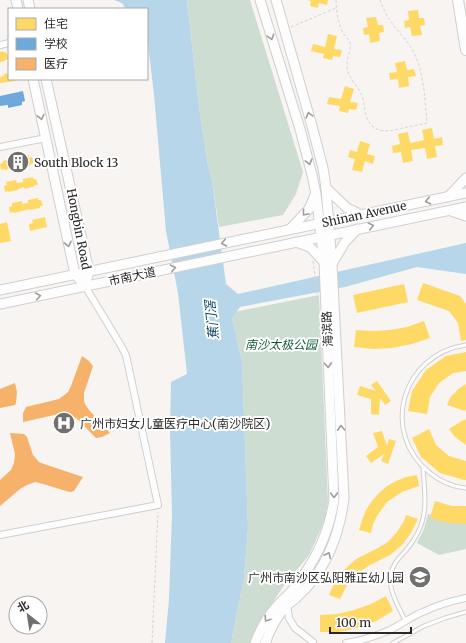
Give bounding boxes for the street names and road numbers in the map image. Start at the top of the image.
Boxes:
street label: Hongbin Road [64,187,94,271]
street label: Shinan Avenue [320,198,408,230]
street label: 市南大道 [107,264,157,288]
street label: 海滨路 [319,311,335,347]

